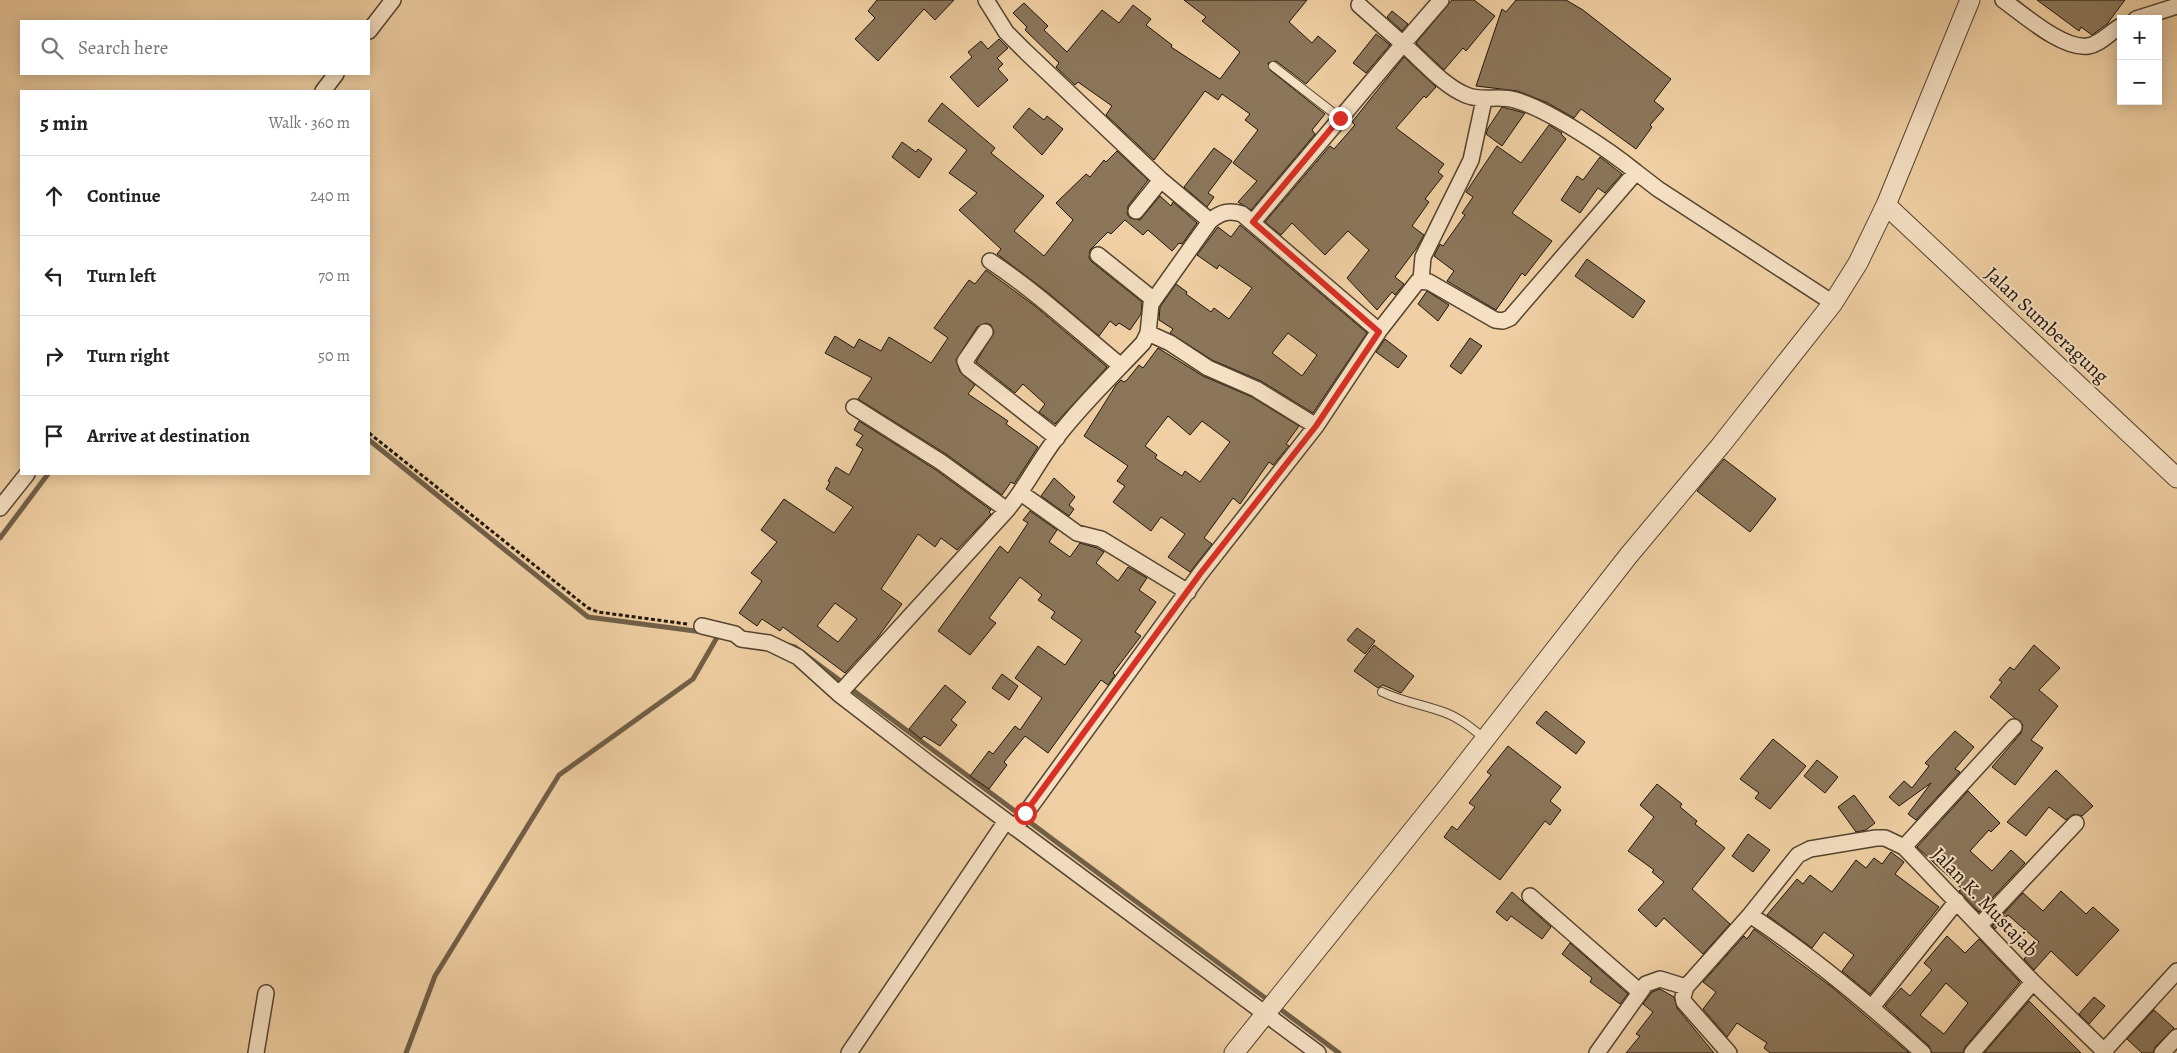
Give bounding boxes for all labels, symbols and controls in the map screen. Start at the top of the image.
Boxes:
map controls [2117,15,2162,105]
button: + [2117,15,2162,60]
search box [20,20,370,75]
icon: search [38,34,66,62]
text: Search here [78,35,168,61]
button: − [2117,60,2162,105]
route end [1329,107,1352,130]
text: 5 min [40,109,88,137]
text: Walk · 360 m [268,112,350,134]
icon: ahead [40,182,68,210]
text: Continue [87,183,161,209]
text: 240 m [310,185,350,207]
street label: Jalan Sumberagung [1979,261,2115,389]
icon: left [40,262,68,290]
text: Turn left [87,263,156,289]
text: 70 m [318,265,350,287]
icon: right [40,342,68,370]
text: Turn right [87,343,169,369]
text: 50 m [318,345,350,367]
icon: arrive [40,422,68,450]
text: Arrive at destination [87,423,250,449]
route start [1014,802,1037,825]
street label: Jalan K. Mustajab [1926,841,2044,963]

